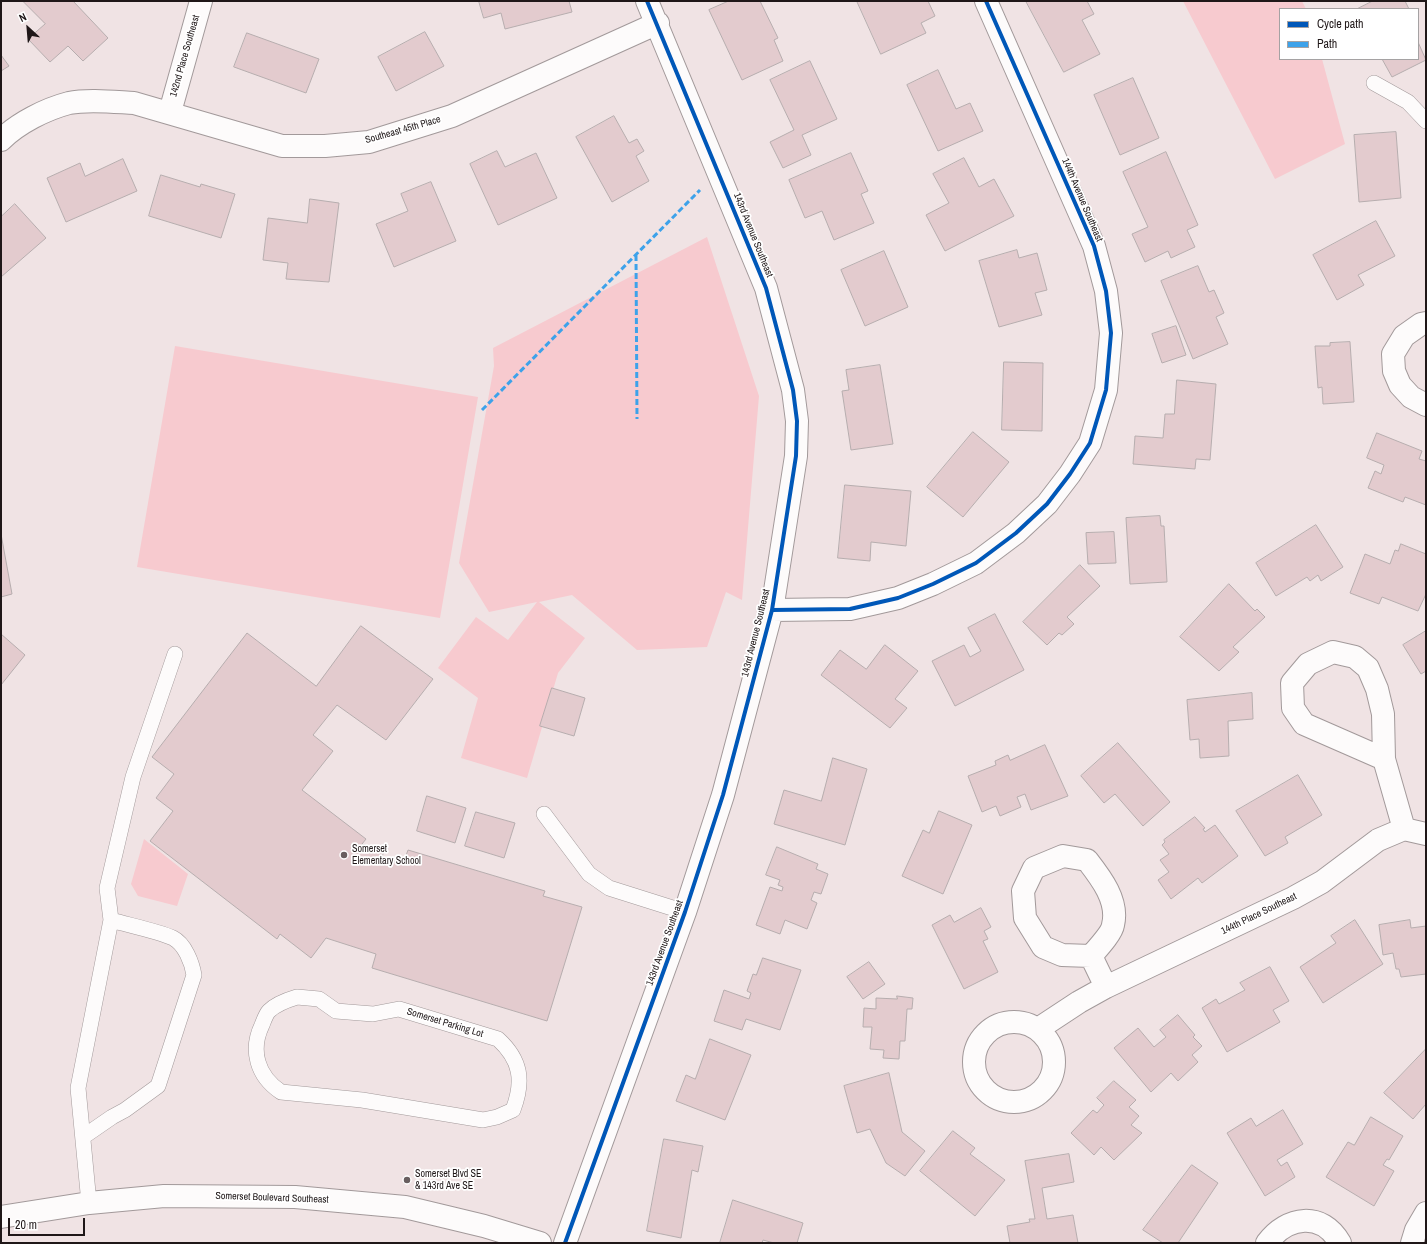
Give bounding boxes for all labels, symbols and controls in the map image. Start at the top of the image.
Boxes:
north arrow [8,8,48,48]
legend [1279,8,1419,60]
text: N [17,9,29,25]
street label: 142nd Place Southeast [168,14,202,98]
text: Cycle path [1317,16,1364,32]
text: Path [1317,36,1337,52]
street label: Southeast 45th Place [364,113,442,147]
street label: 144th Avenue Southeast [1059,156,1105,244]
street label: 143rd Avenue Southeast [731,191,775,279]
street label: 143rd Avenue Southeast [739,588,773,678]
place label: Somerset Elementary School [352,843,421,866]
marker: Somerset Elementary School [339,850,349,860]
street label: 144th Place Southeast [1219,891,1299,937]
street label: 143rd Avenue Southeast [644,899,686,987]
street label: Somerset Parking Lot [405,1006,485,1040]
place label: Somerset Blvd SE & 143rd Ave SE [415,1168,482,1192]
marker: Somerset Blvd SE & 143rd Ave SE [402,1175,412,1185]
street label: Somerset Boulevard Southeast [215,1190,329,1206]
scale bar [10,1210,87,1236]
text: 20 m [15,1217,37,1233]

